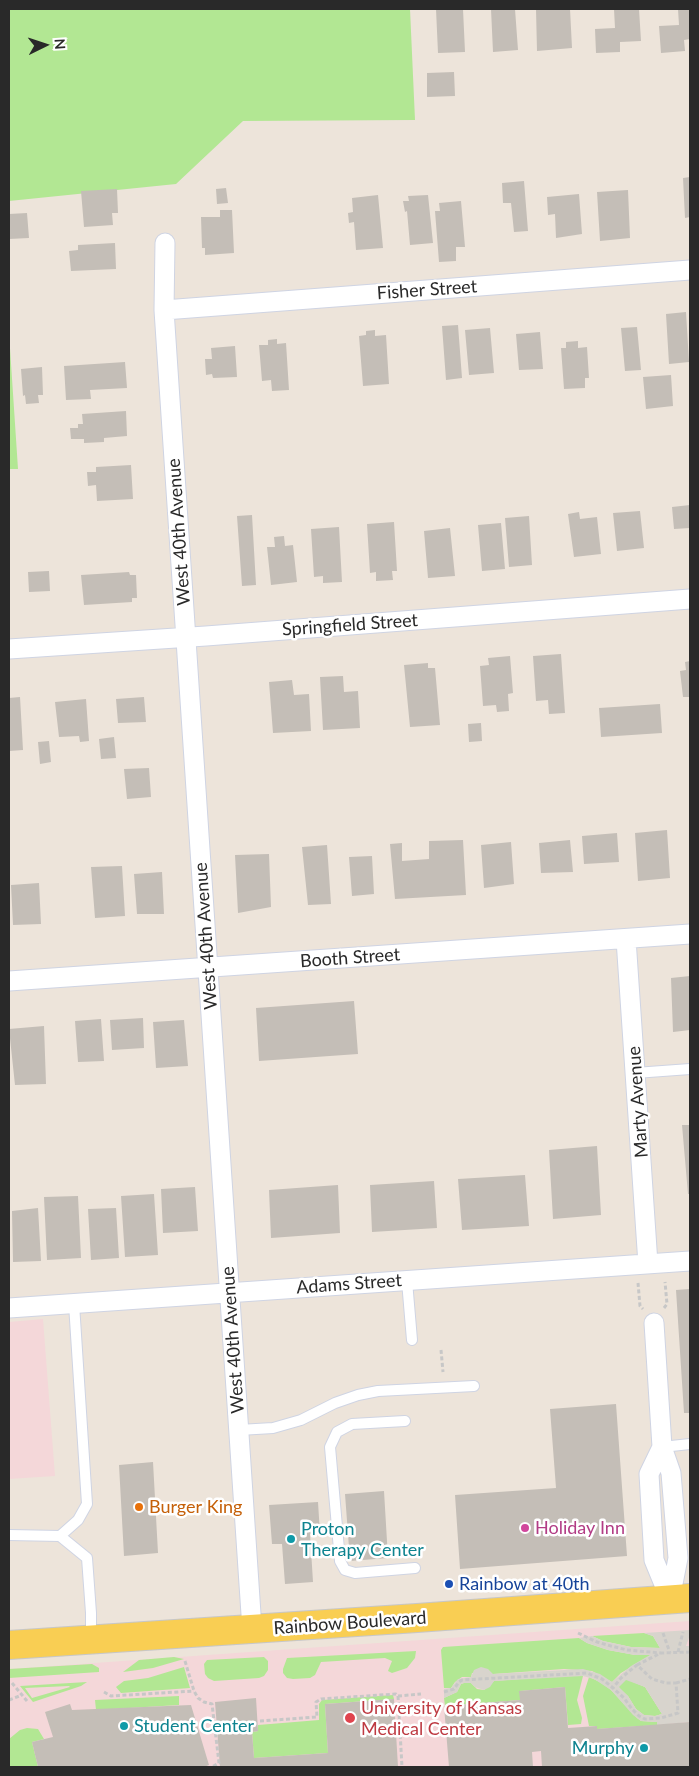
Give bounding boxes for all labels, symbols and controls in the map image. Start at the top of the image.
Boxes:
north arrow [20,20,70,70]
text: N [52,38,69,50]
street label: Fisher Street [376,276,478,304]
street label: West 40th Avenue [163,458,195,606]
street label: Springfield Street [281,609,419,641]
street label: West 40th Avenue [190,862,222,1010]
street label: Booth Street [299,944,401,972]
street label: Marty Avenue [623,1045,653,1159]
street label: West 40th Avenue [217,1266,249,1414]
street label: Adams Street [296,1270,402,1298]
place label: Burger King [149,1496,242,1518]
marker: Burger King [133,1501,145,1513]
place label: Holiday Inn [535,1517,625,1539]
place label: Proton Therapy Center [301,1518,424,1560]
marker: Holiday Inn [519,1522,531,1534]
marker: Proton Therapy Center [285,1533,297,1545]
place label: Rainbow at 40th [459,1573,590,1595]
marker: Rainbow at 40th [443,1578,455,1590]
street label: Rainbow Boulevard [273,1607,427,1639]
place label: University of Kansas Medical Center [361,1697,522,1740]
marker: University of Kansas Medical Center [343,1711,357,1725]
place label: Student Center [134,1715,254,1737]
marker: Student Center [118,1720,130,1732]
place label: Murphy [572,1737,634,1759]
marker: Murphy [638,1742,650,1754]

